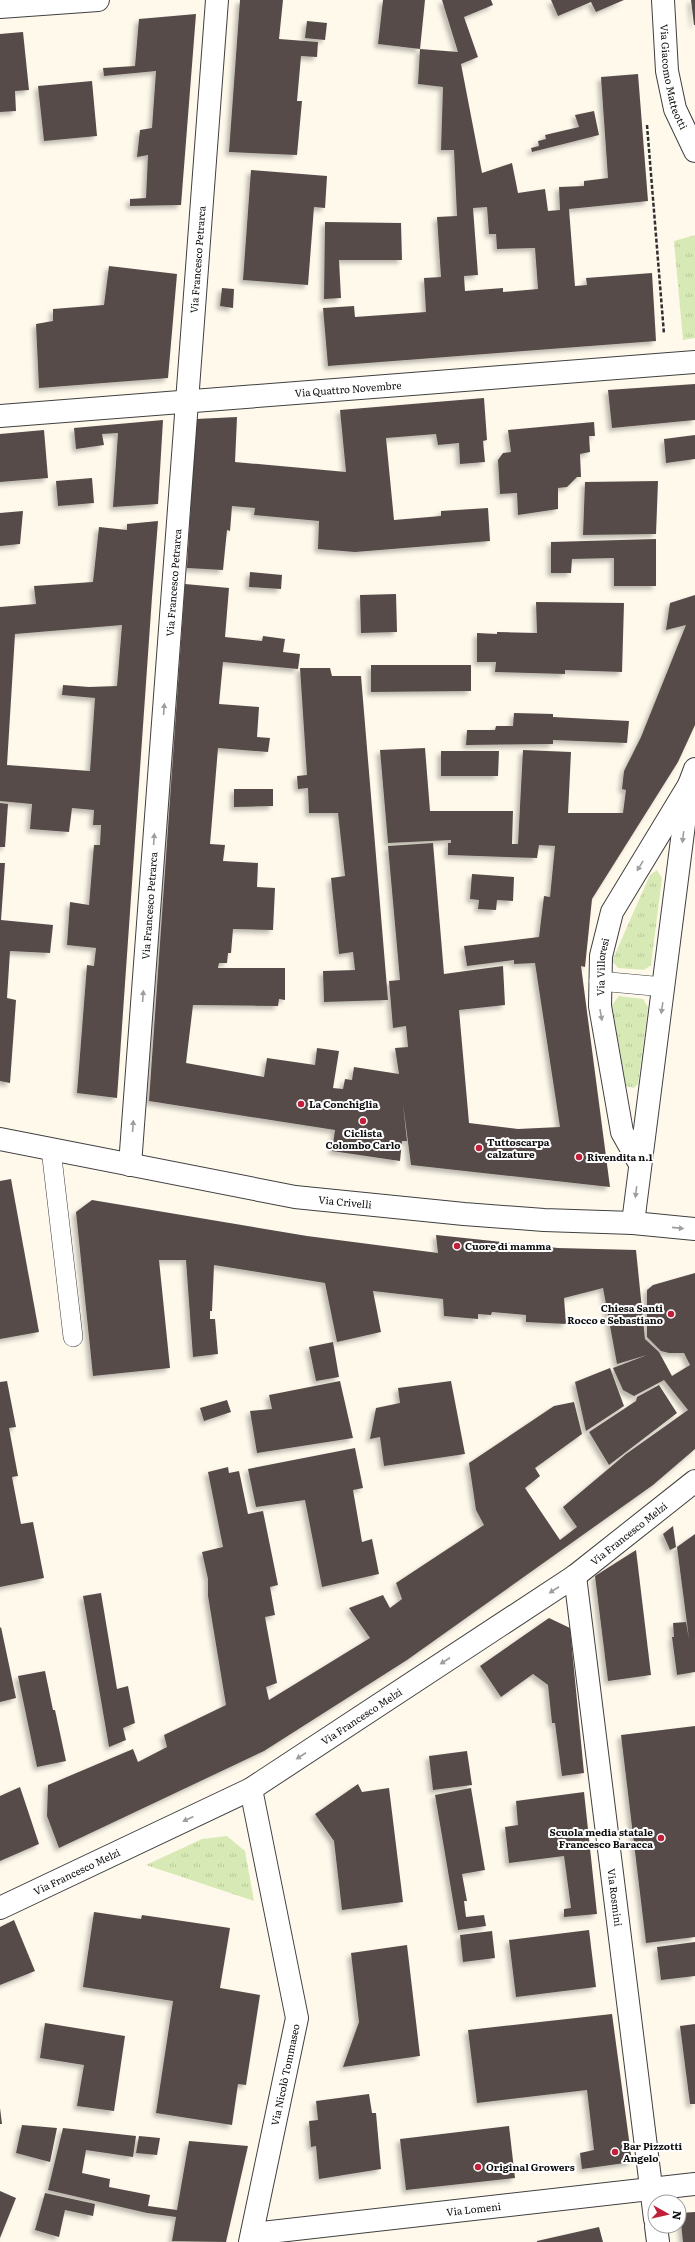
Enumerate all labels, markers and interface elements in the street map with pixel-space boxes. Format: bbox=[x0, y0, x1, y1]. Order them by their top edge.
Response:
street label: Via Giacomo Matteotti bbox=[657, 24, 692, 132]
street label: Via Francesco Petrarca bbox=[186, 205, 209, 314]
street label: Via Quattro Novembre bbox=[294, 377, 402, 400]
street label: Via Francesco Petrarca bbox=[161, 528, 185, 637]
one-way arrow bbox=[161, 703, 168, 715]
one-way arrow bbox=[680, 831, 686, 843]
one-way arrow bbox=[151, 833, 158, 845]
street label: Via Francesco Petrarca bbox=[137, 851, 160, 960]
one-way arrow bbox=[637, 860, 644, 872]
street label: Via Villoresi bbox=[592, 935, 612, 996]
one-way arrow bbox=[139, 990, 146, 1002]
one-way arrow bbox=[658, 1002, 665, 1014]
one-way arrow bbox=[599, 1009, 605, 1021]
place label: La Conchiglia bbox=[309, 1096, 379, 1111]
marker: La Conchiglia bbox=[296, 1099, 306, 1109]
marker: Ciclista Colombo Carlo bbox=[358, 1116, 368, 1126]
one-way arrow bbox=[130, 1120, 137, 1132]
place label: Ciclista Colombo Carlo bbox=[325, 1125, 401, 1152]
place label: Tuttoscarpa calzature bbox=[487, 1134, 550, 1161]
marker: Tuttoscarpa calzature bbox=[474, 1143, 484, 1153]
place label: Rivendita n.1 bbox=[587, 1149, 653, 1164]
marker: Rivendita n.1 bbox=[574, 1152, 584, 1162]
one-way arrow bbox=[633, 1186, 639, 1198]
street label: Via Crivelli bbox=[318, 1191, 373, 1212]
one-way arrow bbox=[672, 1224, 684, 1231]
place label: Cuore di mamma bbox=[465, 1238, 552, 1253]
marker: Cuore di mamma bbox=[452, 1241, 462, 1251]
place label: Chiesa Santi Rocco e Sebastiano bbox=[567, 1300, 663, 1327]
marker: Chiesa Santi Rocco e Sebastiano bbox=[666, 1309, 676, 1319]
street label: Via Francesco Melzi bbox=[587, 1498, 671, 1568]
one-way arrow bbox=[548, 1586, 559, 1594]
one-way arrow bbox=[439, 1658, 451, 1665]
street label: Via Francesco Melzi bbox=[318, 1683, 405, 1748]
one-way arrow bbox=[296, 1752, 306, 1760]
one-way arrow bbox=[182, 1816, 193, 1822]
place label: Scuola media statale Francesco Baracca bbox=[550, 1824, 653, 1851]
marker: Scuola media statale Francesco Baracca bbox=[656, 1833, 666, 1843]
street label: Via Francesco Melzi bbox=[31, 1844, 123, 1898]
street label: Via Rosmini bbox=[604, 1868, 627, 1928]
street label: Via Nicolò Tommaseo bbox=[267, 2022, 303, 2127]
place label: Bar Pizzotti Angelo bbox=[623, 2138, 683, 2165]
marker: Bar Pizzotti Angelo bbox=[610, 2147, 620, 2157]
place label: Original Growers bbox=[486, 2159, 575, 2174]
marker: Original Growers bbox=[473, 2162, 483, 2172]
north arrow bbox=[647, 2194, 687, 2234]
street label: Via Lomeni bbox=[445, 2198, 502, 2219]
text: N bbox=[669, 2210, 686, 2221]

